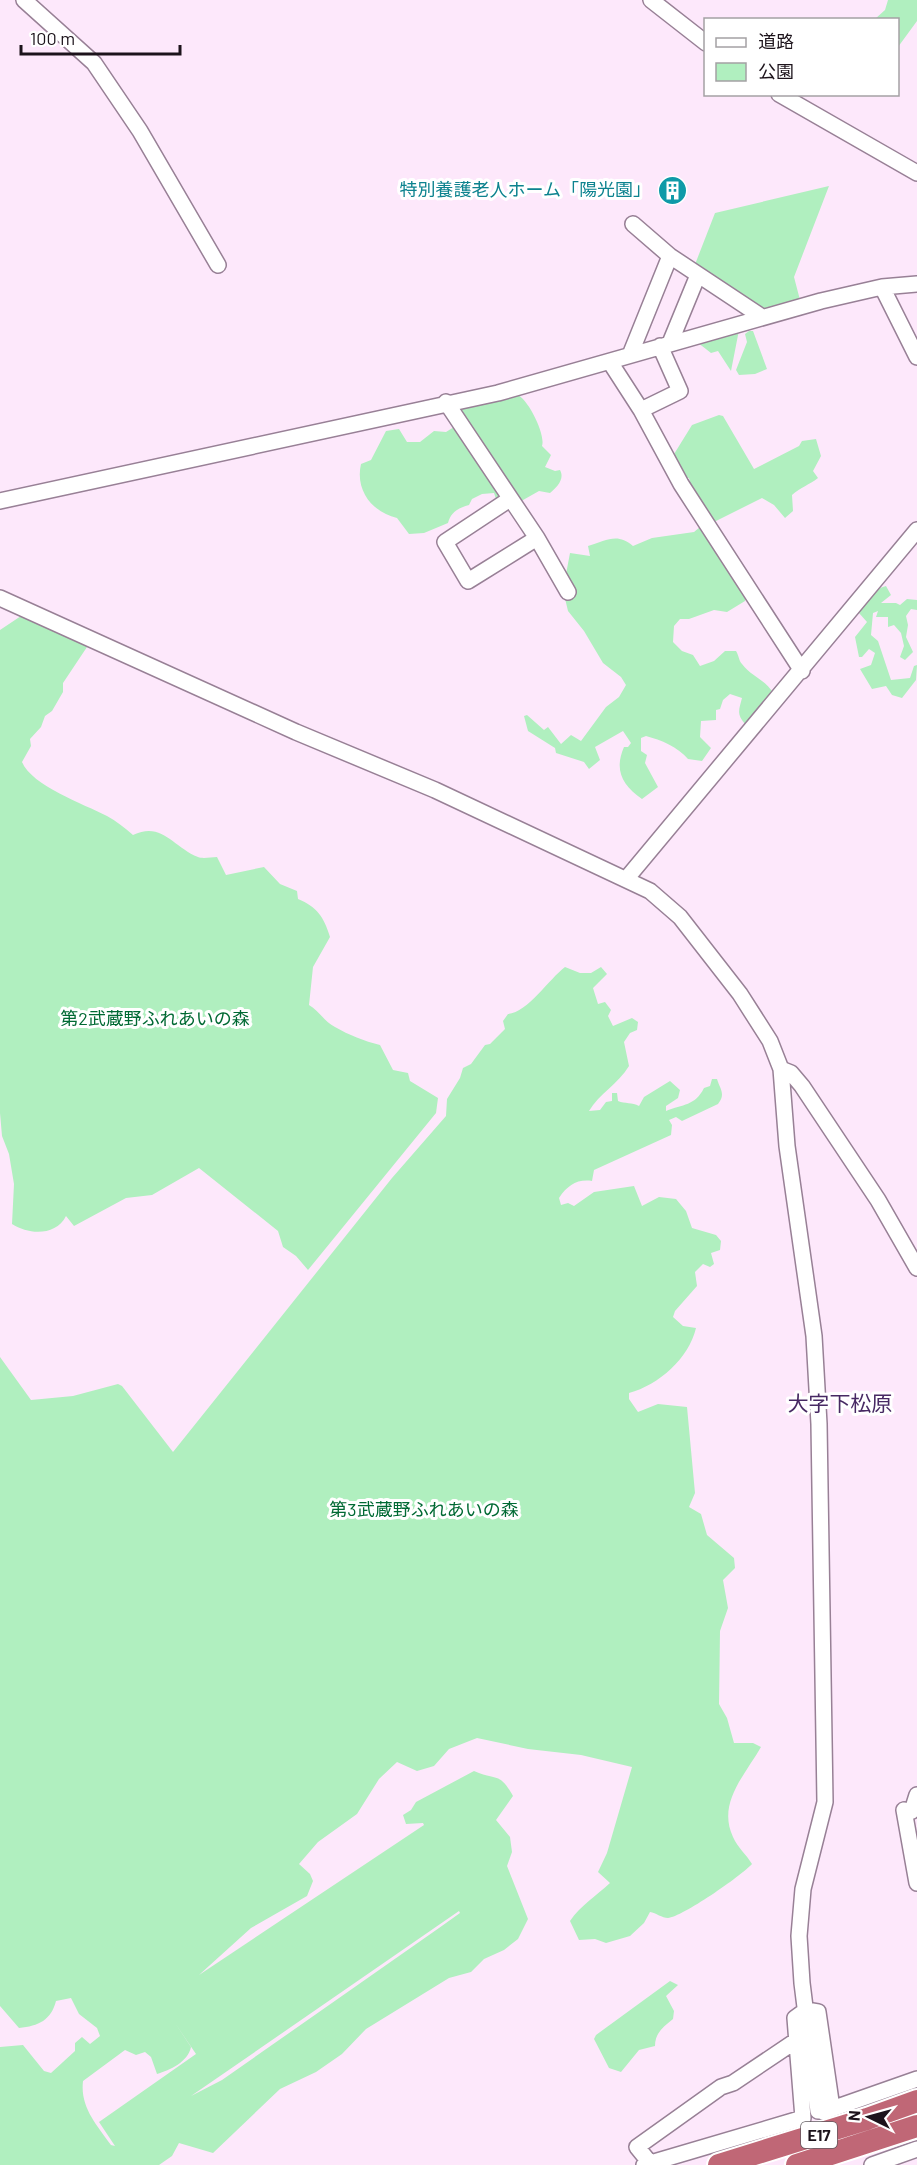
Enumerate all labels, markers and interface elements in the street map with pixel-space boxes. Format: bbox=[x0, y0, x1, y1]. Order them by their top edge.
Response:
scale bar bbox=[21, 18, 180, 56]
legend bbox=[704, 18, 899, 96]
text: 100 m bbox=[30, 27, 75, 49]
text: 道路 bbox=[758, 30, 794, 52]
text: 公園 bbox=[758, 60, 794, 82]
building icon: 特別養護老人ホーム「陽光園」 bbox=[656, 174, 688, 206]
place label: 特別養護老人ホーム「陽光園」 bbox=[400, 178, 651, 200]
park label: 第2武蔵野ふれあいの森 bbox=[60, 1007, 250, 1029]
district label: 大字下松原 bbox=[788, 1390, 893, 1415]
park label: 第3武蔵野ふれあいの森 bbox=[329, 1498, 519, 1520]
north arrow bbox=[839, 2087, 899, 2147]
text: N bbox=[844, 2110, 863, 2122]
road number: E17 bbox=[801, 2122, 837, 2148]

